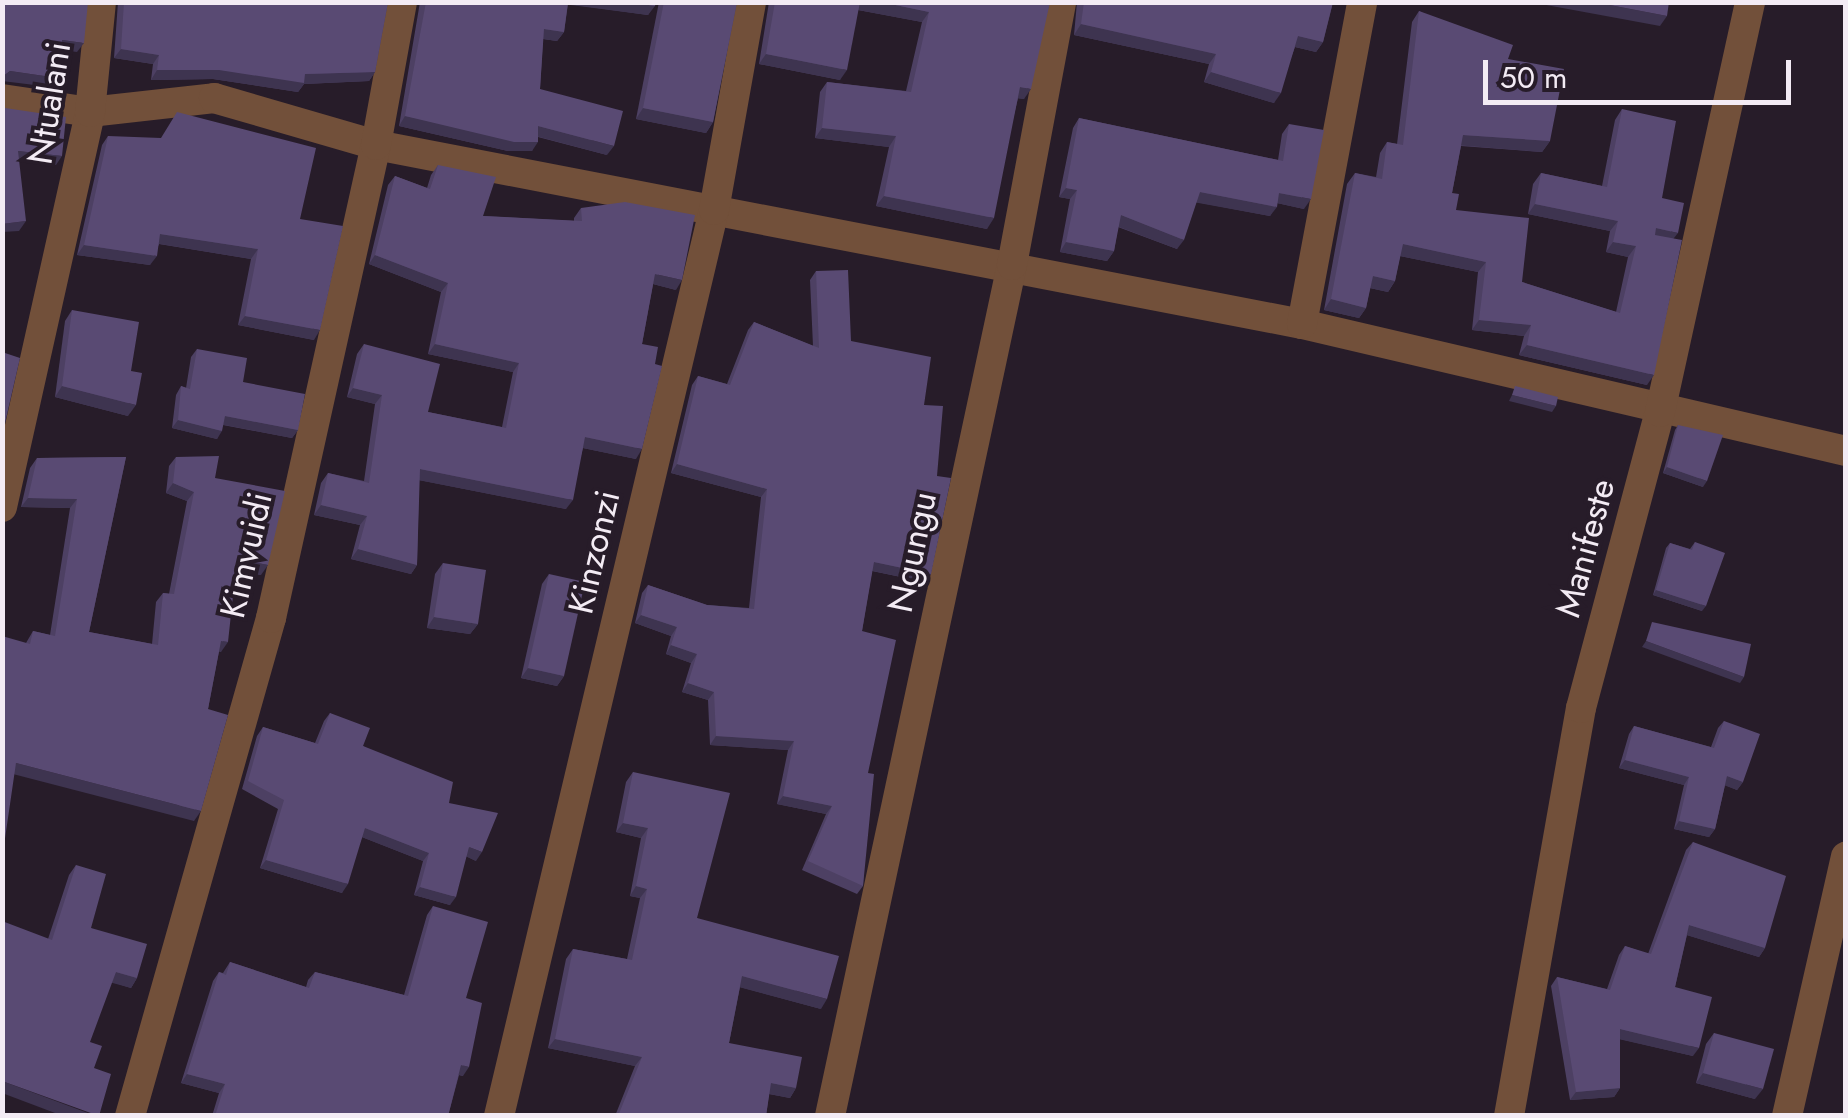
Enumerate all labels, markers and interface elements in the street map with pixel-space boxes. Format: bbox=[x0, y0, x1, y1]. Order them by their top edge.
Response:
street label: Ntualani bbox=[19, 39, 79, 167]
scale bar bbox=[1488, 40, 1796, 102]
text: 50 m bbox=[1500, 56, 1567, 99]
street label: Manifeste bbox=[1546, 474, 1624, 622]
street label: Kinzonzi bbox=[559, 486, 629, 618]
street label: Kimvuidi bbox=[211, 488, 281, 622]
street label: Ngungu bbox=[879, 488, 945, 616]

